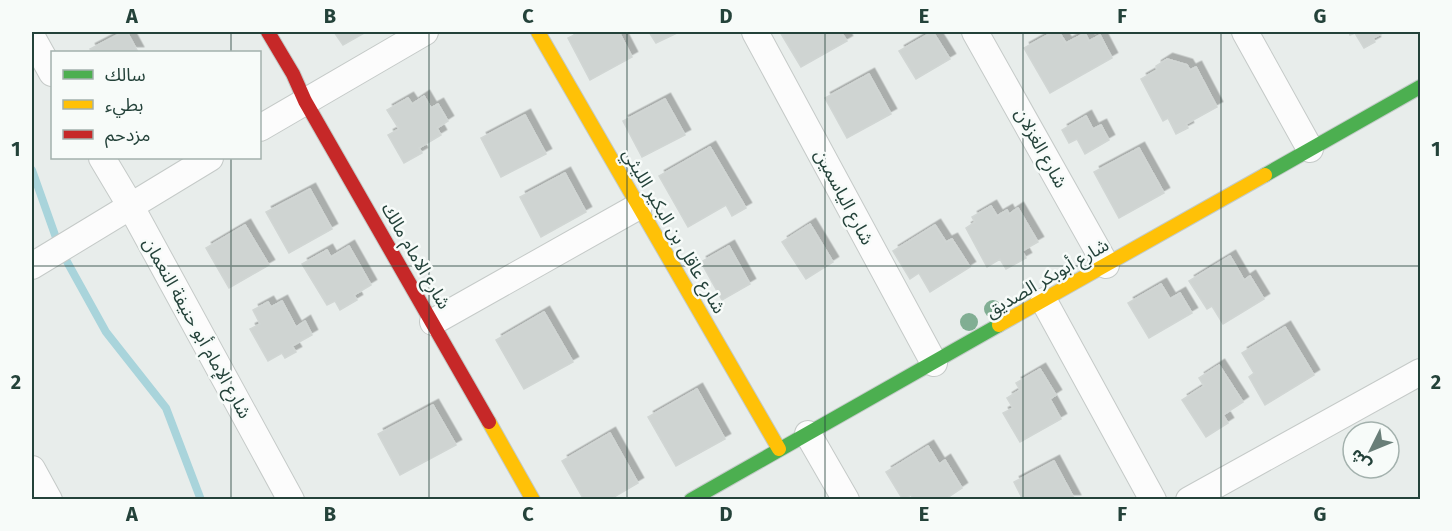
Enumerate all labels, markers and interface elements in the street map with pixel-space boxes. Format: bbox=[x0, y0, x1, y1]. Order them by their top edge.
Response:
text: A bbox=[125, 4, 139, 28]
text: B bbox=[324, 4, 336, 28]
text: C bbox=[522, 4, 534, 28]
text: D bbox=[719, 4, 733, 28]
text: E bbox=[919, 4, 929, 28]
text: F bbox=[1117, 4, 1127, 28]
text: G bbox=[1314, 4, 1326, 28]
legend bbox=[51, 51, 261, 159]
text: سالك bbox=[105, 64, 146, 86]
text: بطيء bbox=[105, 94, 143, 118]
street label: شارع الغزلان bbox=[1007, 104, 1072, 193]
text: مزدحم bbox=[105, 124, 150, 148]
text: 1 bbox=[11, 137, 21, 161]
text: 1 bbox=[1431, 137, 1441, 161]
street label: شارع عاقل بن البكير الليثي bbox=[615, 145, 730, 319]
street label: شارع الياسمين bbox=[807, 145, 878, 250]
street label: شارع الامام مالك bbox=[374, 199, 455, 314]
street label: شارع الإمام أبو حنيفة النعمان bbox=[135, 234, 256, 424]
street label: شارع أبوبكر الصديق bbox=[981, 234, 1114, 325]
text: 2 bbox=[11, 370, 21, 394]
text: 2 bbox=[1431, 370, 1441, 394]
north arrow bbox=[1341, 420, 1401, 480]
text: ش bbox=[1346, 445, 1375, 474]
text: A bbox=[125, 502, 139, 526]
text: B bbox=[324, 502, 336, 526]
text: C bbox=[522, 502, 534, 526]
text: D bbox=[719, 502, 733, 526]
text: E bbox=[919, 502, 929, 526]
text: F bbox=[1117, 502, 1127, 526]
text: G bbox=[1314, 502, 1326, 526]

